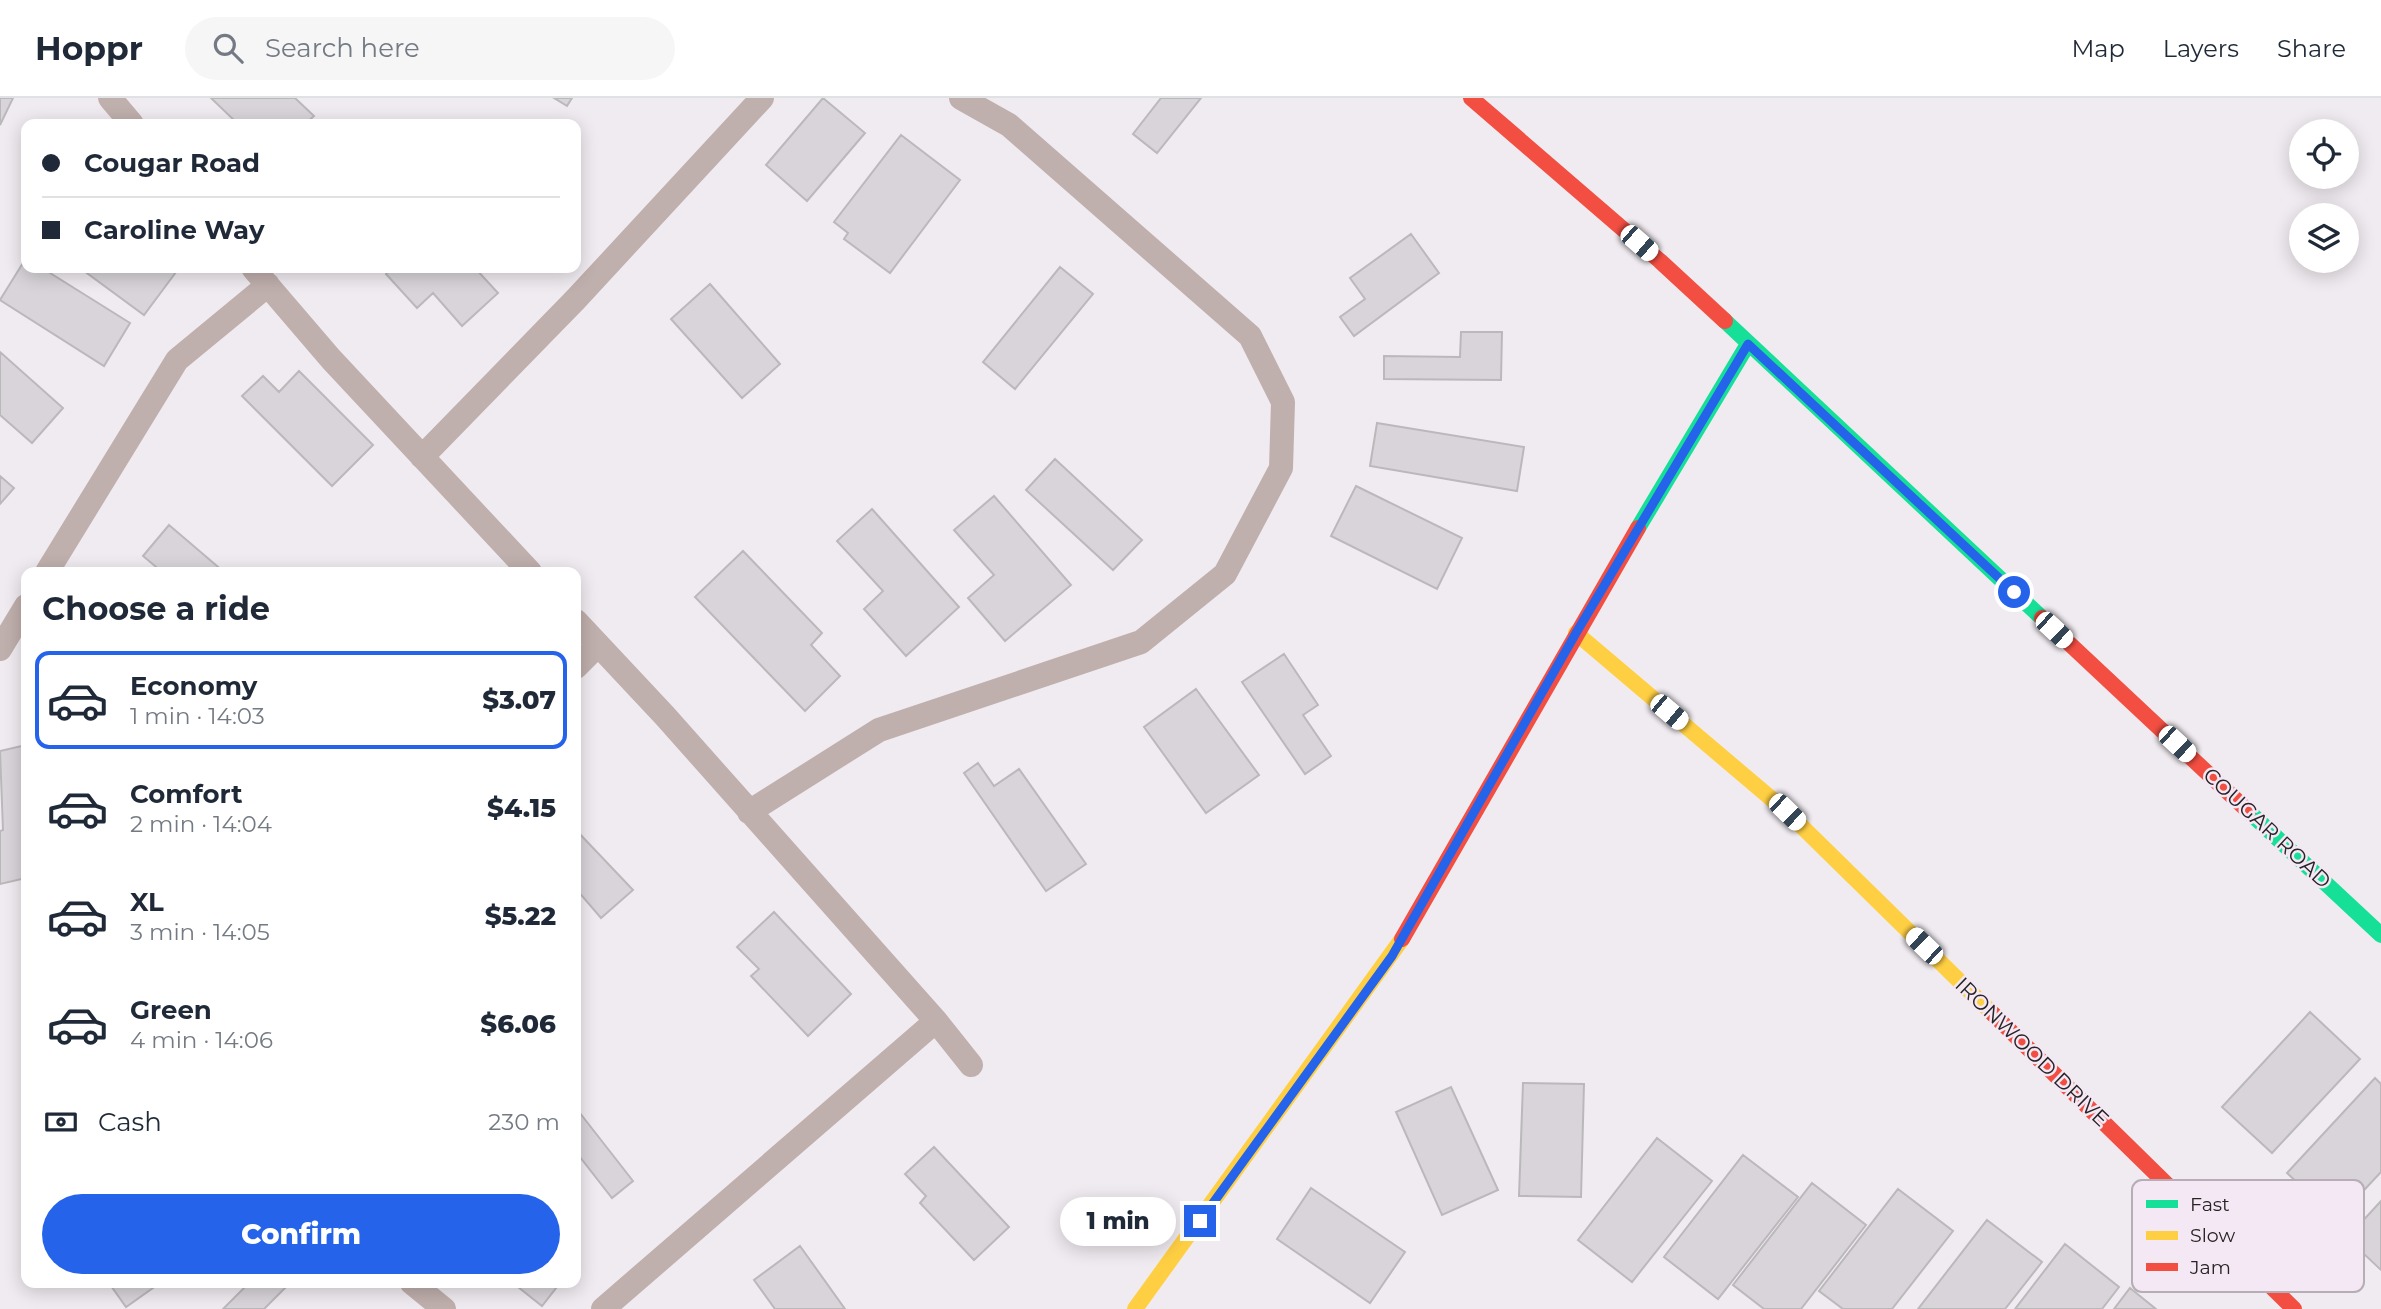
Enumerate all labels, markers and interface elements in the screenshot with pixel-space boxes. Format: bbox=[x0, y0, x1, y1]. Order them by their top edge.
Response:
search box bbox=[185, 17, 675, 80]
text: Hoppr bbox=[35, 28, 143, 68]
icon: search bbox=[209, 29, 247, 67]
text: Search here bbox=[265, 32, 420, 64]
text: Map bbox=[2071, 34, 2125, 63]
text: Layers bbox=[2163, 34, 2239, 63]
text: Share bbox=[2277, 34, 2346, 63]
map controls bbox=[2289, 119, 2359, 273]
button: locate bbox=[2289, 119, 2359, 189]
text: Cougar Road bbox=[84, 147, 260, 179]
button: layers bbox=[2289, 203, 2359, 273]
text: Caroline Way bbox=[84, 214, 264, 246]
car bbox=[1617, 221, 1662, 265]
route start bbox=[1998, 576, 2030, 608]
text: Choose a ride bbox=[42, 589, 270, 628]
car bbox=[2032, 608, 2077, 652]
icon: car bbox=[46, 669, 109, 732]
text: Economy bbox=[130, 670, 257, 702]
text: $3.07 bbox=[482, 684, 556, 716]
car bbox=[1647, 690, 1692, 734]
text: 1 min · 14:03 bbox=[130, 702, 265, 730]
car bbox=[2155, 722, 2200, 766]
street label: COUGAR ROAD bbox=[2198, 762, 2336, 893]
icon: car bbox=[46, 777, 109, 840]
text: Comfort bbox=[130, 778, 242, 810]
car bbox=[1765, 790, 1810, 834]
text: $4.15 bbox=[487, 792, 556, 824]
text: 2 min · 14:04 bbox=[130, 810, 272, 838]
icon: car bbox=[46, 885, 109, 948]
text: XL bbox=[130, 886, 164, 918]
text: $5.22 bbox=[485, 900, 556, 932]
text: 3 min · 14:05 bbox=[130, 918, 270, 946]
car bbox=[1902, 924, 1947, 968]
street label: IRONWOOD DRIVE bbox=[1950, 972, 2114, 1131]
icon: car bbox=[46, 993, 109, 1056]
text: Green bbox=[130, 994, 212, 1026]
text: $6.06 bbox=[480, 1008, 556, 1040]
text: 4 min · 14:06 bbox=[130, 1026, 273, 1054]
icon: cash bbox=[42, 1103, 80, 1141]
text: Cash bbox=[98, 1106, 162, 1138]
text: 230 m bbox=[488, 1108, 560, 1136]
legend bbox=[2132, 1180, 2364, 1292]
text: Fast bbox=[2190, 1193, 2230, 1216]
button: Confirm bbox=[42, 1194, 560, 1274]
callout: 1 min bbox=[1060, 1196, 1176, 1246]
route end bbox=[1184, 1205, 1216, 1237]
text: 1 min bbox=[1086, 1207, 1150, 1235]
text: Slow bbox=[2190, 1224, 2235, 1247]
text: Jam bbox=[2189, 1256, 2231, 1279]

